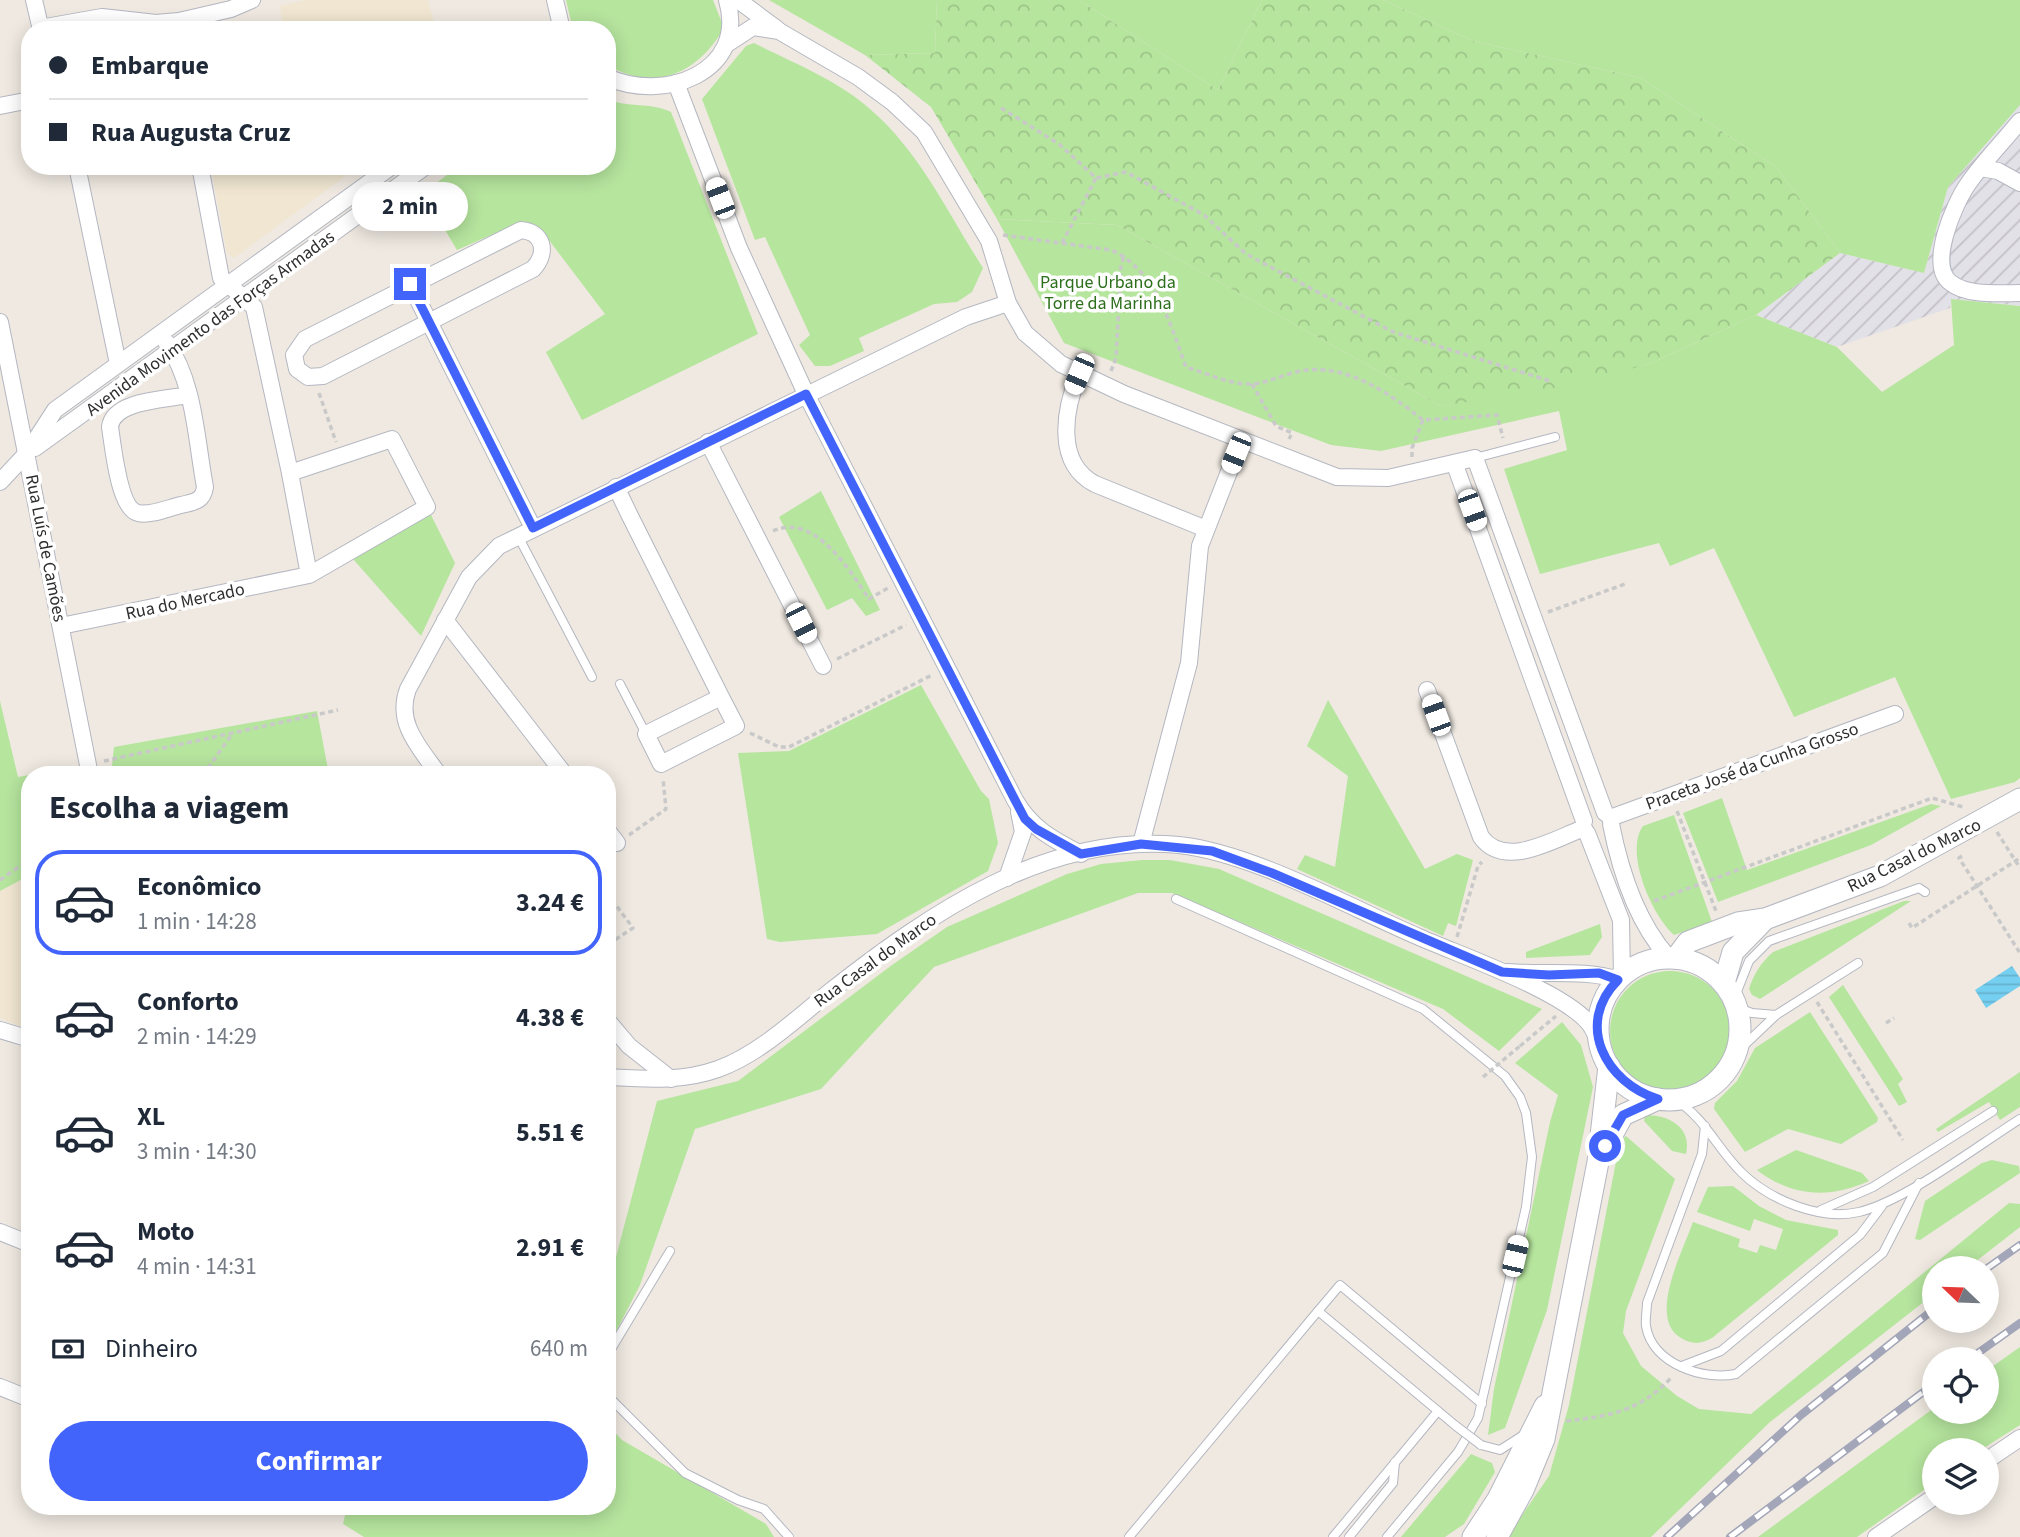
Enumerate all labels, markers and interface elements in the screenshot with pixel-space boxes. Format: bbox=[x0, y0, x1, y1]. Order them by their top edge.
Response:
text: Embarque bbox=[91, 47, 209, 84]
text: Rua Augusta Cruz bbox=[91, 114, 290, 151]
car bbox=[703, 175, 738, 221]
callout: 2 min bbox=[352, 182, 468, 232]
text: 2 min bbox=[382, 190, 438, 223]
street label: Avenida Movimento das Forças Armadas bbox=[81, 225, 340, 422]
route end bbox=[394, 268, 426, 300]
park label: Parque Urbano da Torre da Marinha bbox=[1040, 270, 1176, 316]
car bbox=[1062, 351, 1097, 397]
car bbox=[1219, 430, 1254, 476]
street label: Rua Luís de Camões bbox=[19, 472, 72, 624]
car bbox=[1455, 487, 1490, 533]
street label: Rua do Mercado bbox=[123, 577, 247, 626]
car bbox=[783, 600, 820, 646]
car bbox=[1419, 692, 1454, 738]
street label: Praceta José da Cunha Grosso bbox=[1642, 716, 1862, 817]
text: Escolha a viagem bbox=[49, 785, 289, 831]
street label: Rua Casal do Marco bbox=[1843, 812, 1985, 899]
text: Econômico bbox=[137, 868, 262, 905]
icon: car bbox=[53, 871, 116, 934]
text: 3.24 € bbox=[516, 884, 584, 921]
text: 1 min · 14:28 bbox=[137, 905, 257, 938]
street label: Rua Casal do Marco bbox=[809, 907, 942, 1013]
text: Conforto bbox=[137, 983, 239, 1020]
icon: car bbox=[53, 986, 116, 1049]
text: 4.38 € bbox=[516, 999, 584, 1036]
text: 2 min · 14:29 bbox=[137, 1020, 257, 1053]
text: XL bbox=[137, 1098, 165, 1135]
icon: car bbox=[53, 1101, 116, 1164]
text: 5.51 € bbox=[516, 1114, 584, 1151]
route start bbox=[1589, 1130, 1621, 1162]
text: 3 min · 14:30 bbox=[137, 1135, 257, 1168]
text: Moto bbox=[137, 1213, 194, 1250]
icon: car bbox=[53, 1216, 116, 1279]
text: 2.91 € bbox=[516, 1229, 584, 1266]
car bbox=[1501, 1233, 1530, 1279]
text: 4 min · 14:31 bbox=[137, 1250, 257, 1283]
north arrow bbox=[1922, 1256, 1998, 1334]
map controls bbox=[1922, 1256, 1999, 1515]
icon: cash bbox=[49, 1330, 87, 1368]
text: Dinheiro bbox=[105, 1330, 198, 1367]
text: 640 m bbox=[530, 1332, 588, 1365]
button: locate bbox=[1922, 1347, 1999, 1424]
button: Confirmar bbox=[49, 1421, 588, 1501]
button: layers bbox=[1922, 1438, 1999, 1515]

